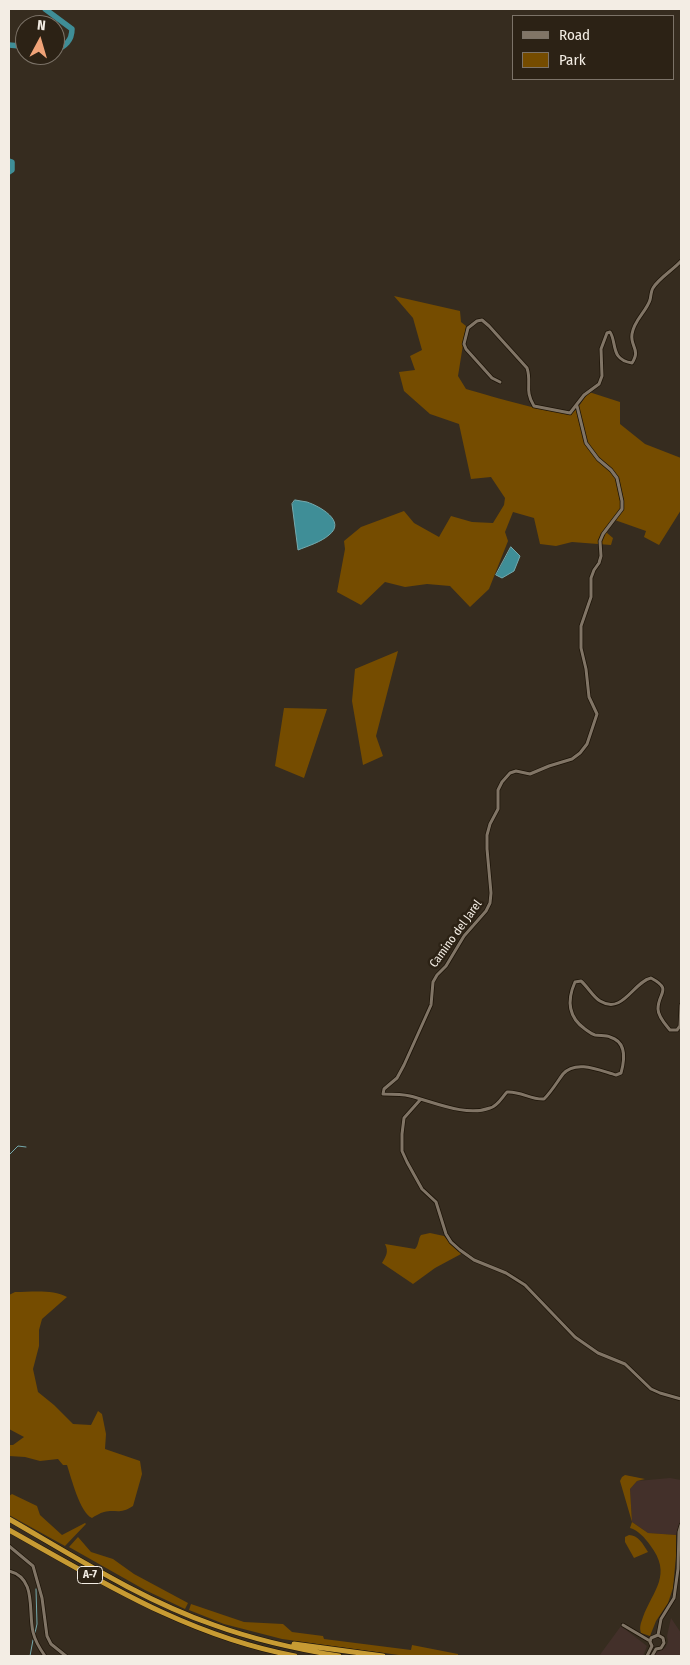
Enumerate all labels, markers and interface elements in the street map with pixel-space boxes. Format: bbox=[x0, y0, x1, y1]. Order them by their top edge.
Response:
north arrow bbox=[15, 15, 65, 65]
legend bbox=[512, 15, 675, 80]
text: N bbox=[36, 17, 47, 34]
text: Road bbox=[559, 26, 590, 44]
text: Park bbox=[559, 51, 586, 69]
street label: Camino del Jarel bbox=[427, 897, 485, 971]
road number: A-7 bbox=[78, 1566, 102, 1584]

